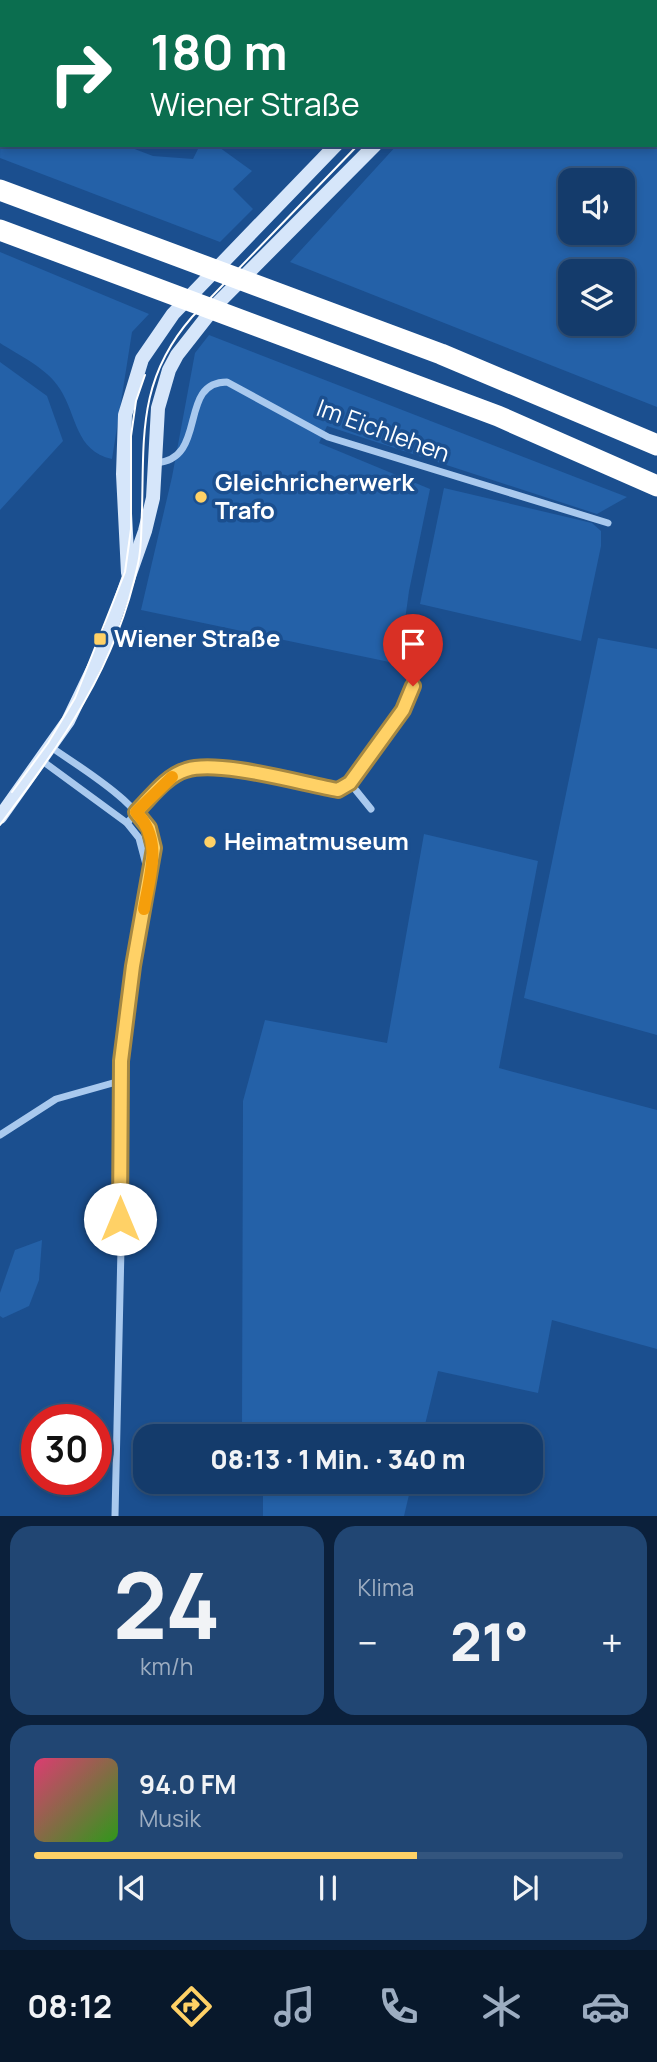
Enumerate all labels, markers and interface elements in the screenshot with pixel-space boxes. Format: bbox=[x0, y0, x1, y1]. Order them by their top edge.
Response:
text: 180 m bbox=[150, 18, 288, 85]
icon: right bbox=[35, 28, 126, 119]
text: Wiener Straße bbox=[150, 82, 360, 126]
map controls bbox=[558, 168, 635, 336]
button: sound bbox=[558, 168, 635, 245]
button: layers bbox=[558, 259, 635, 336]
street label: Im Eichlehen bbox=[312, 390, 455, 469]
place label: Gleichricherwerk Trafo bbox=[215, 465, 415, 526]
marker: Gleichricherwerk Trafo bbox=[193, 489, 209, 505]
pin bbox=[383, 614, 443, 686]
place label: Wiener Straße bbox=[114, 621, 280, 654]
icon: arrive bbox=[394, 625, 432, 663]
marker: Wiener Straße bbox=[92, 631, 108, 647]
place label: Heimatmuseum bbox=[224, 824, 409, 857]
marker: Heimatmuseum bbox=[202, 834, 218, 850]
position arrow bbox=[83, 1182, 157, 1256]
speed limit sign: 30 bbox=[21, 1404, 112, 1495]
text: 08:13 · 1 Min. · 340 m bbox=[210, 1441, 466, 1477]
text: 24 bbox=[113, 1542, 221, 1666]
text: Klima bbox=[358, 1571, 414, 1603]
text: 21° bbox=[450, 1606, 529, 1677]
text: − bbox=[358, 1616, 378, 1668]
text: + bbox=[601, 1616, 623, 1668]
text: km/h bbox=[140, 1650, 194, 1682]
text: 94.0 FM bbox=[139, 1766, 237, 1802]
text: Musik bbox=[139, 1802, 201, 1834]
icon: previous bbox=[113, 1869, 151, 1907]
icon: pause bbox=[309, 1869, 347, 1907]
icon: next bbox=[506, 1869, 544, 1907]
icon: directions bbox=[167, 1982, 216, 2031]
icon: music bbox=[270, 1982, 319, 2031]
icon: phone bbox=[374, 1982, 423, 2031]
icon: climate bbox=[477, 1982, 526, 2031]
icon: car bbox=[581, 1982, 630, 2031]
text: 08:12 bbox=[27, 1984, 112, 2028]

